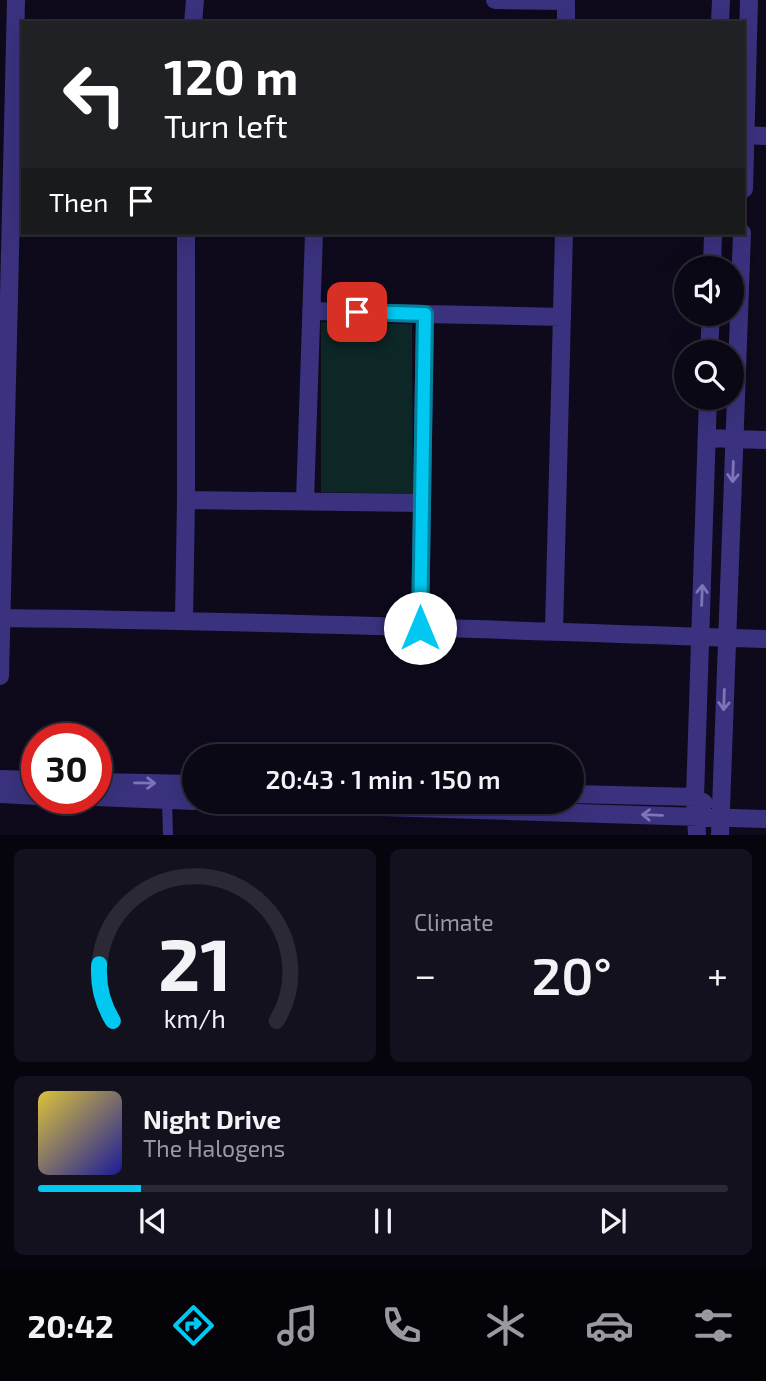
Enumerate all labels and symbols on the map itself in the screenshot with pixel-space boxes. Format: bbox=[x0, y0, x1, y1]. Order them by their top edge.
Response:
pin bbox=[327, 282, 387, 342]
one-way arrow bbox=[726, 461, 740, 484]
one-way arrow bbox=[695, 584, 708, 607]
position arrow bbox=[383, 591, 457, 665]
one-way arrow bbox=[718, 688, 731, 711]
speed limit sign: 30 bbox=[21, 723, 112, 814]
one-way arrow bbox=[133, 776, 156, 789]
one-way arrow bbox=[640, 808, 663, 821]

